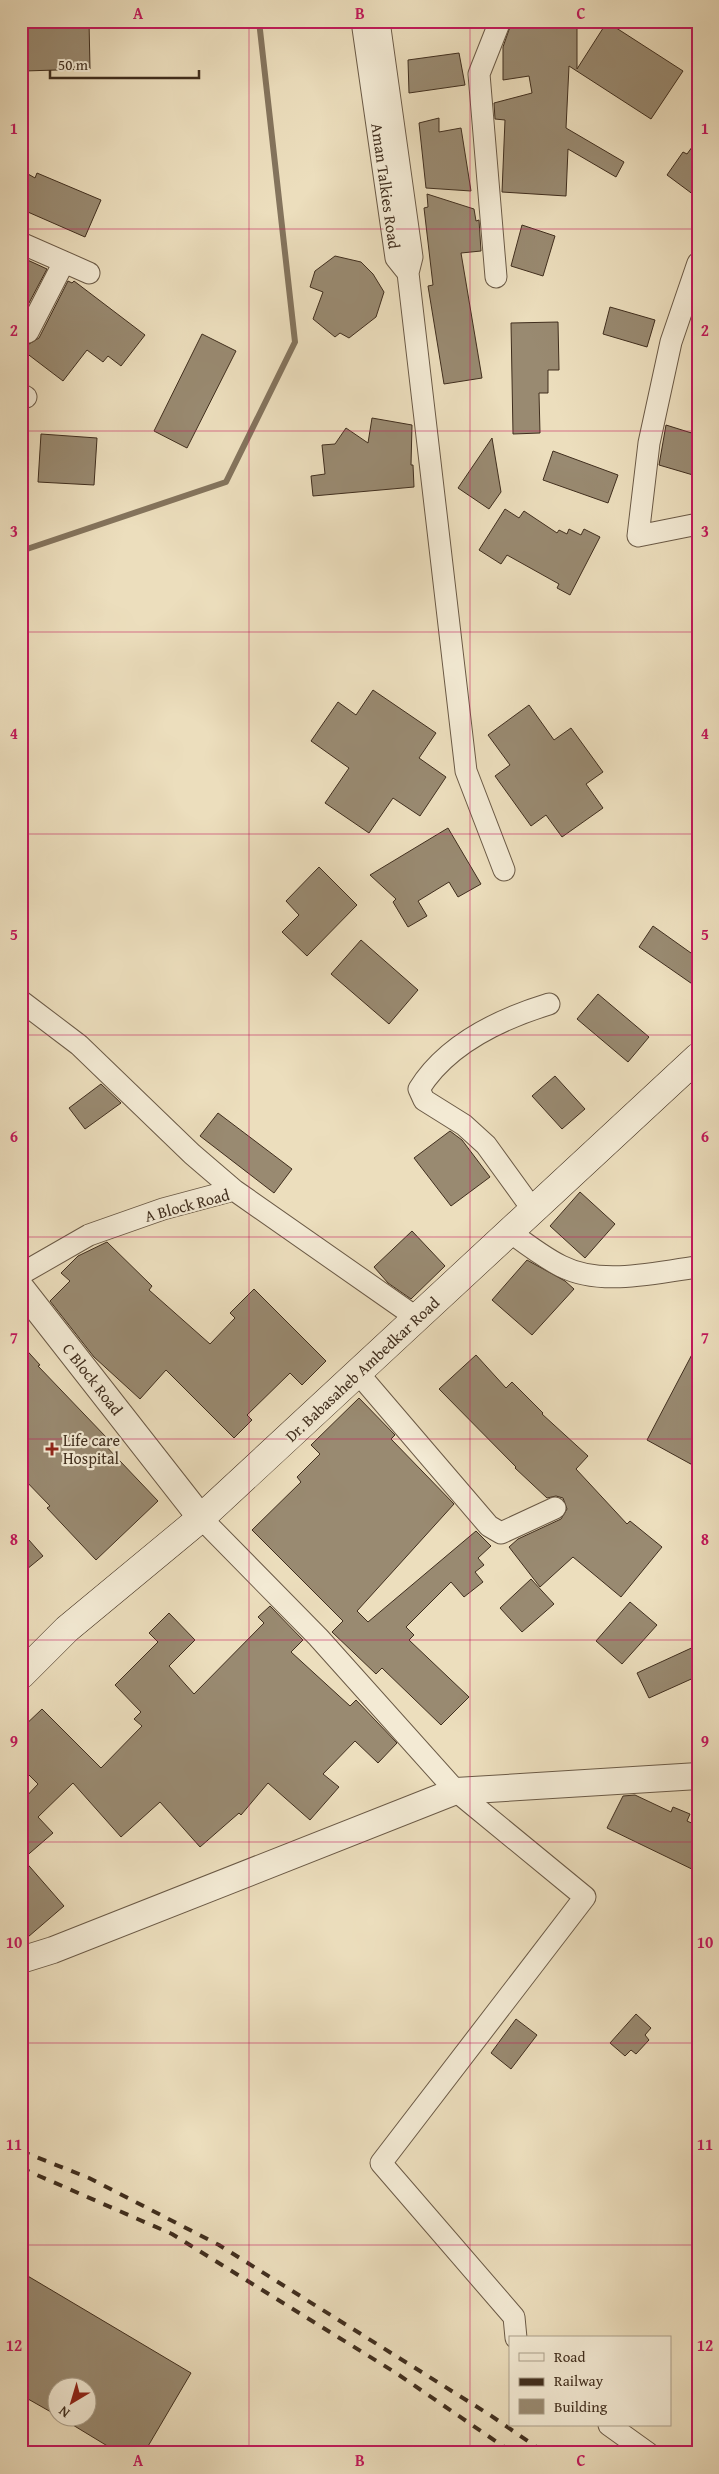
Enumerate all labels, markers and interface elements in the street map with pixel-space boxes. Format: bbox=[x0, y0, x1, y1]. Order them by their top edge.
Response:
text: A bbox=[133, 1, 144, 25]
text: B bbox=[355, 1, 365, 25]
text: C bbox=[576, 1, 586, 25]
scale bar bbox=[50, 48, 199, 80]
text: 50 m bbox=[58, 54, 89, 75]
text: 1 bbox=[10, 116, 18, 140]
text: 1 bbox=[701, 116, 709, 140]
street label: Aman Talkies Road bbox=[365, 122, 407, 251]
text: 2 bbox=[10, 318, 18, 342]
text: 2 bbox=[701, 318, 709, 342]
text: 3 bbox=[10, 519, 18, 543]
text: 3 bbox=[701, 519, 709, 543]
text: 4 bbox=[10, 721, 18, 745]
text: 4 bbox=[701, 721, 709, 745]
text: 5 bbox=[10, 922, 18, 946]
text: 5 bbox=[701, 922, 709, 946]
text: 6 bbox=[10, 1124, 18, 1148]
text: 6 bbox=[701, 1124, 709, 1148]
street label: A Block Road bbox=[142, 1182, 233, 1228]
street label: Dr. Babasaheb Ambedkar Road bbox=[279, 1290, 445, 1447]
text: 7 bbox=[10, 1325, 18, 1349]
text: 7 bbox=[701, 1325, 709, 1349]
street label: C Block Road bbox=[57, 1338, 129, 1421]
place label: Life care Hospital bbox=[63, 1428, 120, 1470]
marker: Life care Hospital bbox=[45, 1442, 59, 1456]
text: 8 bbox=[10, 1527, 18, 1551]
text: 8 bbox=[701, 1527, 709, 1551]
text: 9 bbox=[10, 1729, 18, 1753]
text: 9 bbox=[701, 1729, 709, 1753]
text: 10 bbox=[6, 1930, 22, 1954]
text: 10 bbox=[697, 1930, 713, 1954]
text: 11 bbox=[6, 2132, 22, 2156]
text: 11 bbox=[697, 2132, 713, 2156]
text: 12 bbox=[6, 2333, 22, 2357]
text: 12 bbox=[697, 2333, 713, 2357]
legend bbox=[509, 2336, 672, 2426]
text: Road bbox=[554, 2346, 585, 2367]
text: Railway bbox=[554, 2370, 604, 2391]
north arrow bbox=[48, 2376, 98, 2426]
text: Building bbox=[554, 2396, 608, 2417]
text: N bbox=[54, 2401, 74, 2423]
text: A bbox=[133, 2448, 144, 2472]
text: B bbox=[355, 2448, 365, 2472]
text: C bbox=[576, 2448, 586, 2472]

